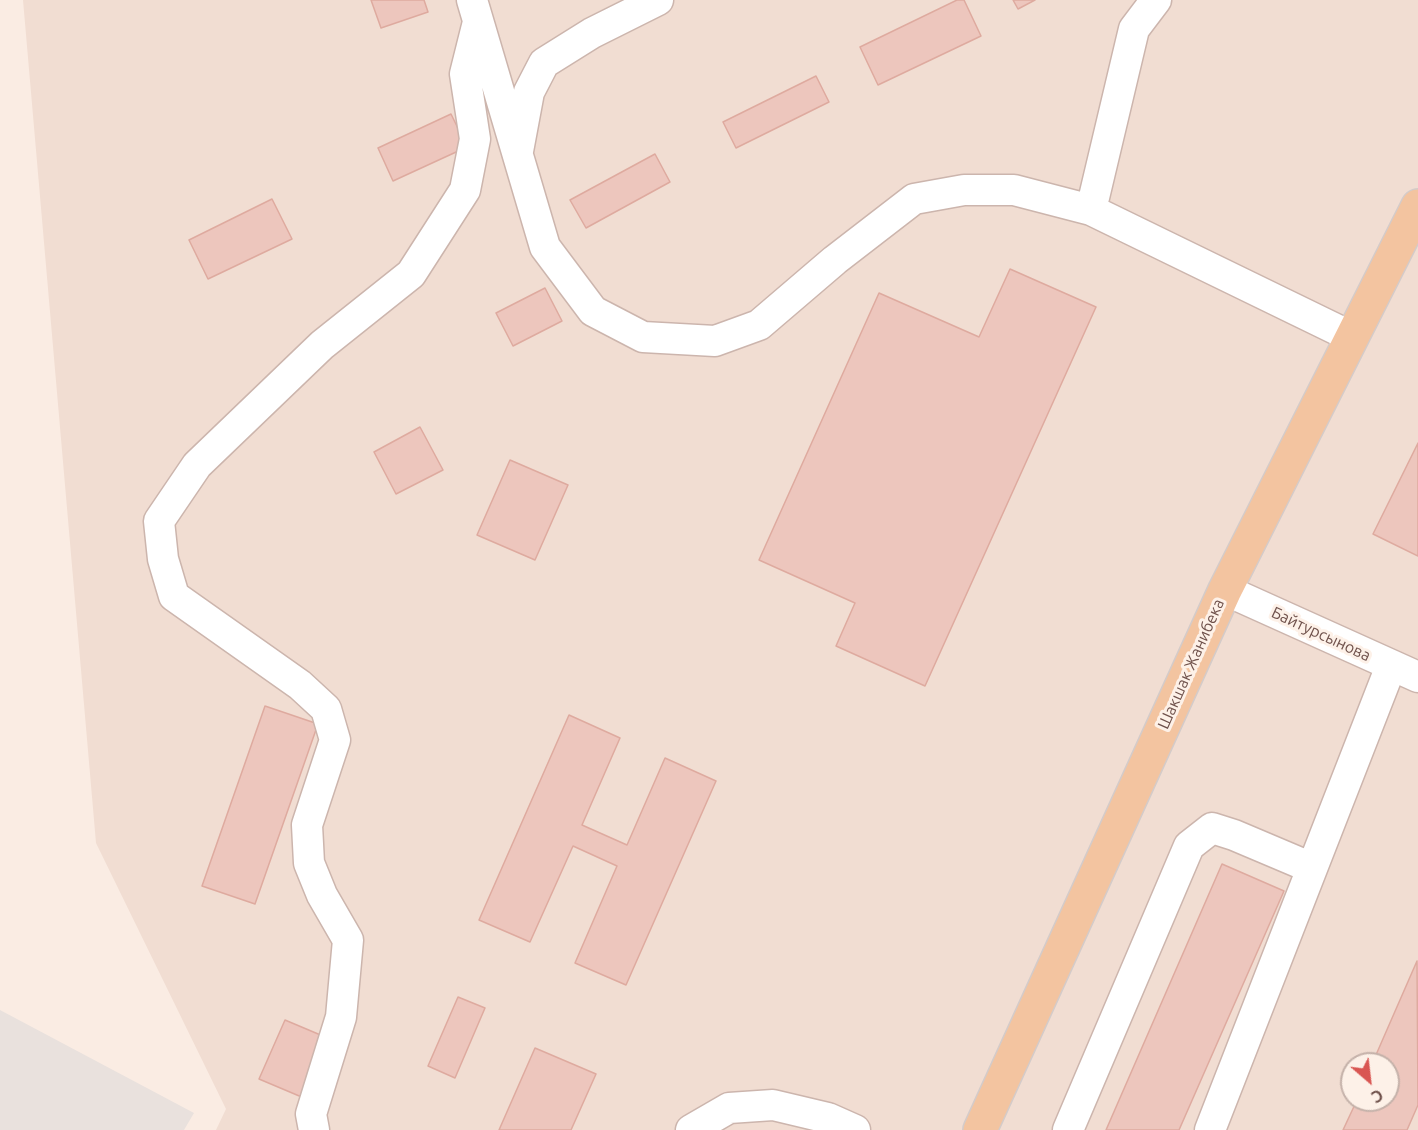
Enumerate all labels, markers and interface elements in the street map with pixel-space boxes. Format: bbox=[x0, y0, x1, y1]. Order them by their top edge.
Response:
street label: Шакшак Жанибека bbox=[1154, 596, 1228, 732]
street label: Байтурсынова bbox=[1268, 603, 1374, 665]
north arrow bbox=[1340, 1052, 1400, 1112]
text: С bbox=[1369, 1086, 1386, 1106]

